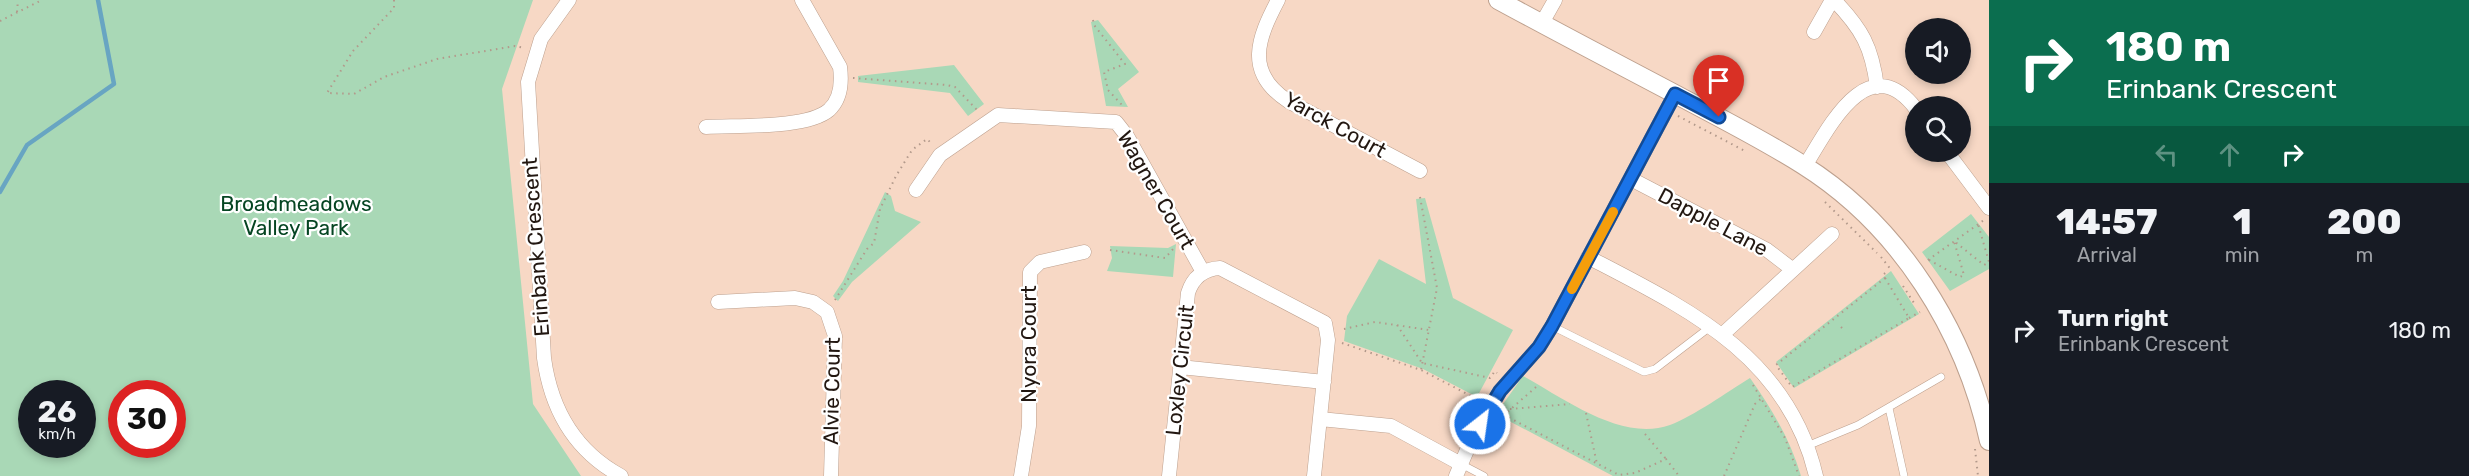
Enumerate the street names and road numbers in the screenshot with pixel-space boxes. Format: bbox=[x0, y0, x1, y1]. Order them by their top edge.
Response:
street label: Yarck Court bbox=[1280, 86, 1391, 163]
street label: Wagner Court bbox=[1112, 126, 1200, 253]
street label: Erinbank Crescent bbox=[517, 157, 554, 337]
street label: Dapple Lane bbox=[1654, 182, 1773, 261]
street label: Nyora Court bbox=[1016, 285, 1041, 403]
street label: Loxley Circuit bbox=[1160, 303, 1199, 437]
street label: Alvie Court bbox=[818, 337, 845, 445]

